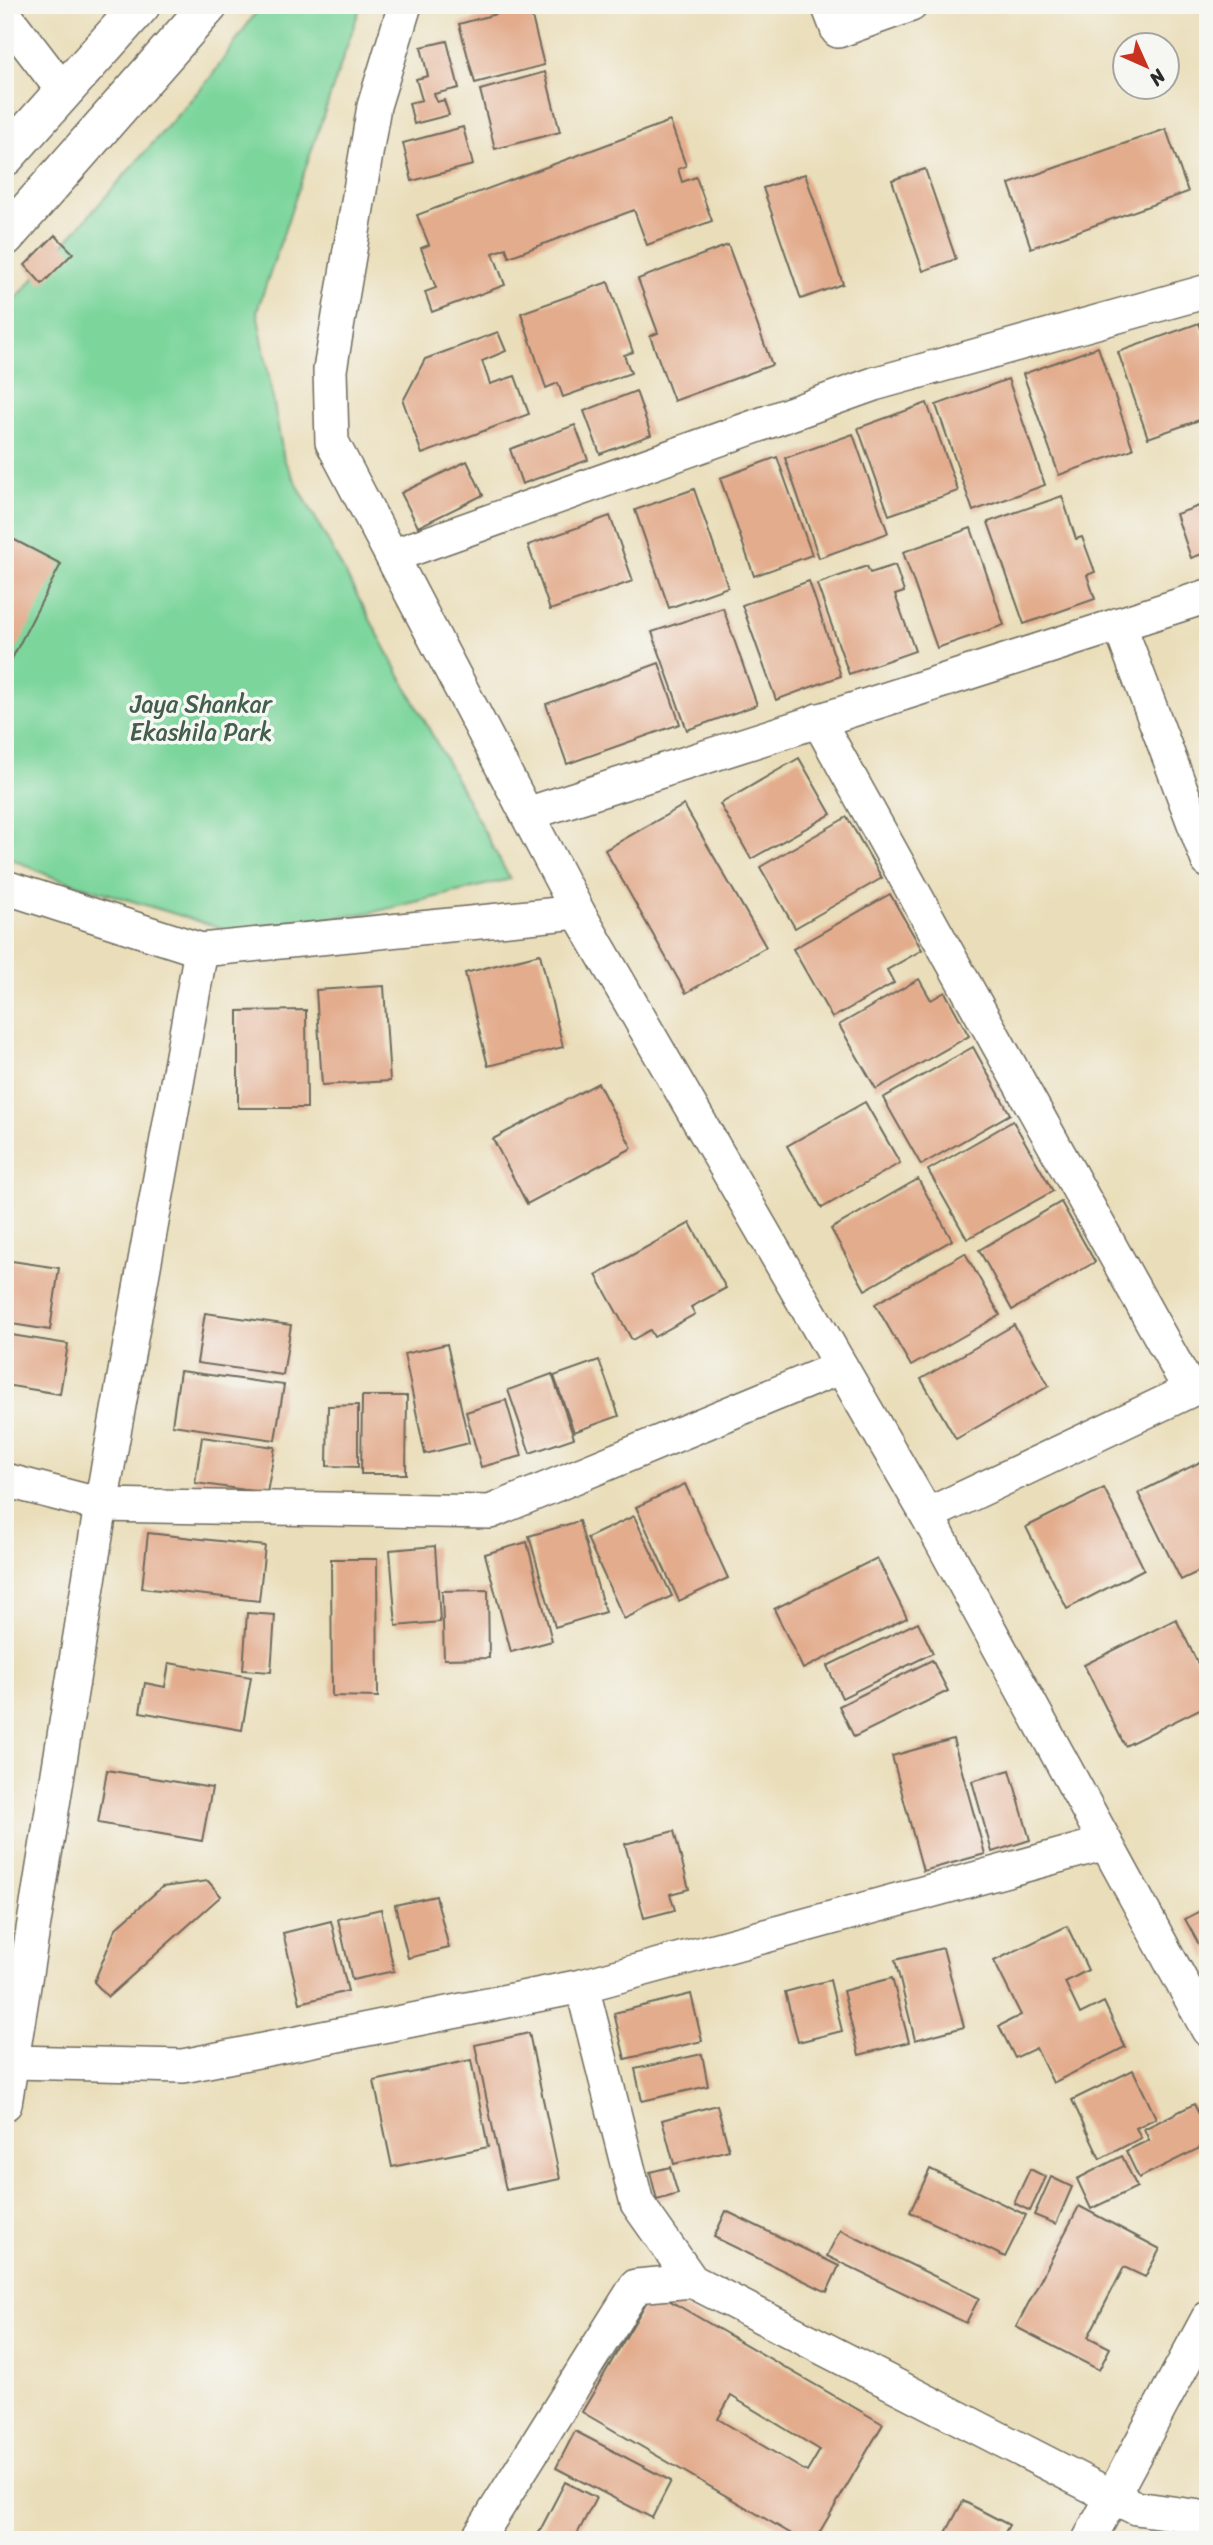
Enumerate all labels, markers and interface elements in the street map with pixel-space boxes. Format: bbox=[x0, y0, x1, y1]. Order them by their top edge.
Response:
north arrow bbox=[1112, 32, 1182, 102]
text: N bbox=[1141, 61, 1175, 95]
park label: Jaya Shankar Ekashila Park bbox=[129, 683, 274, 753]

